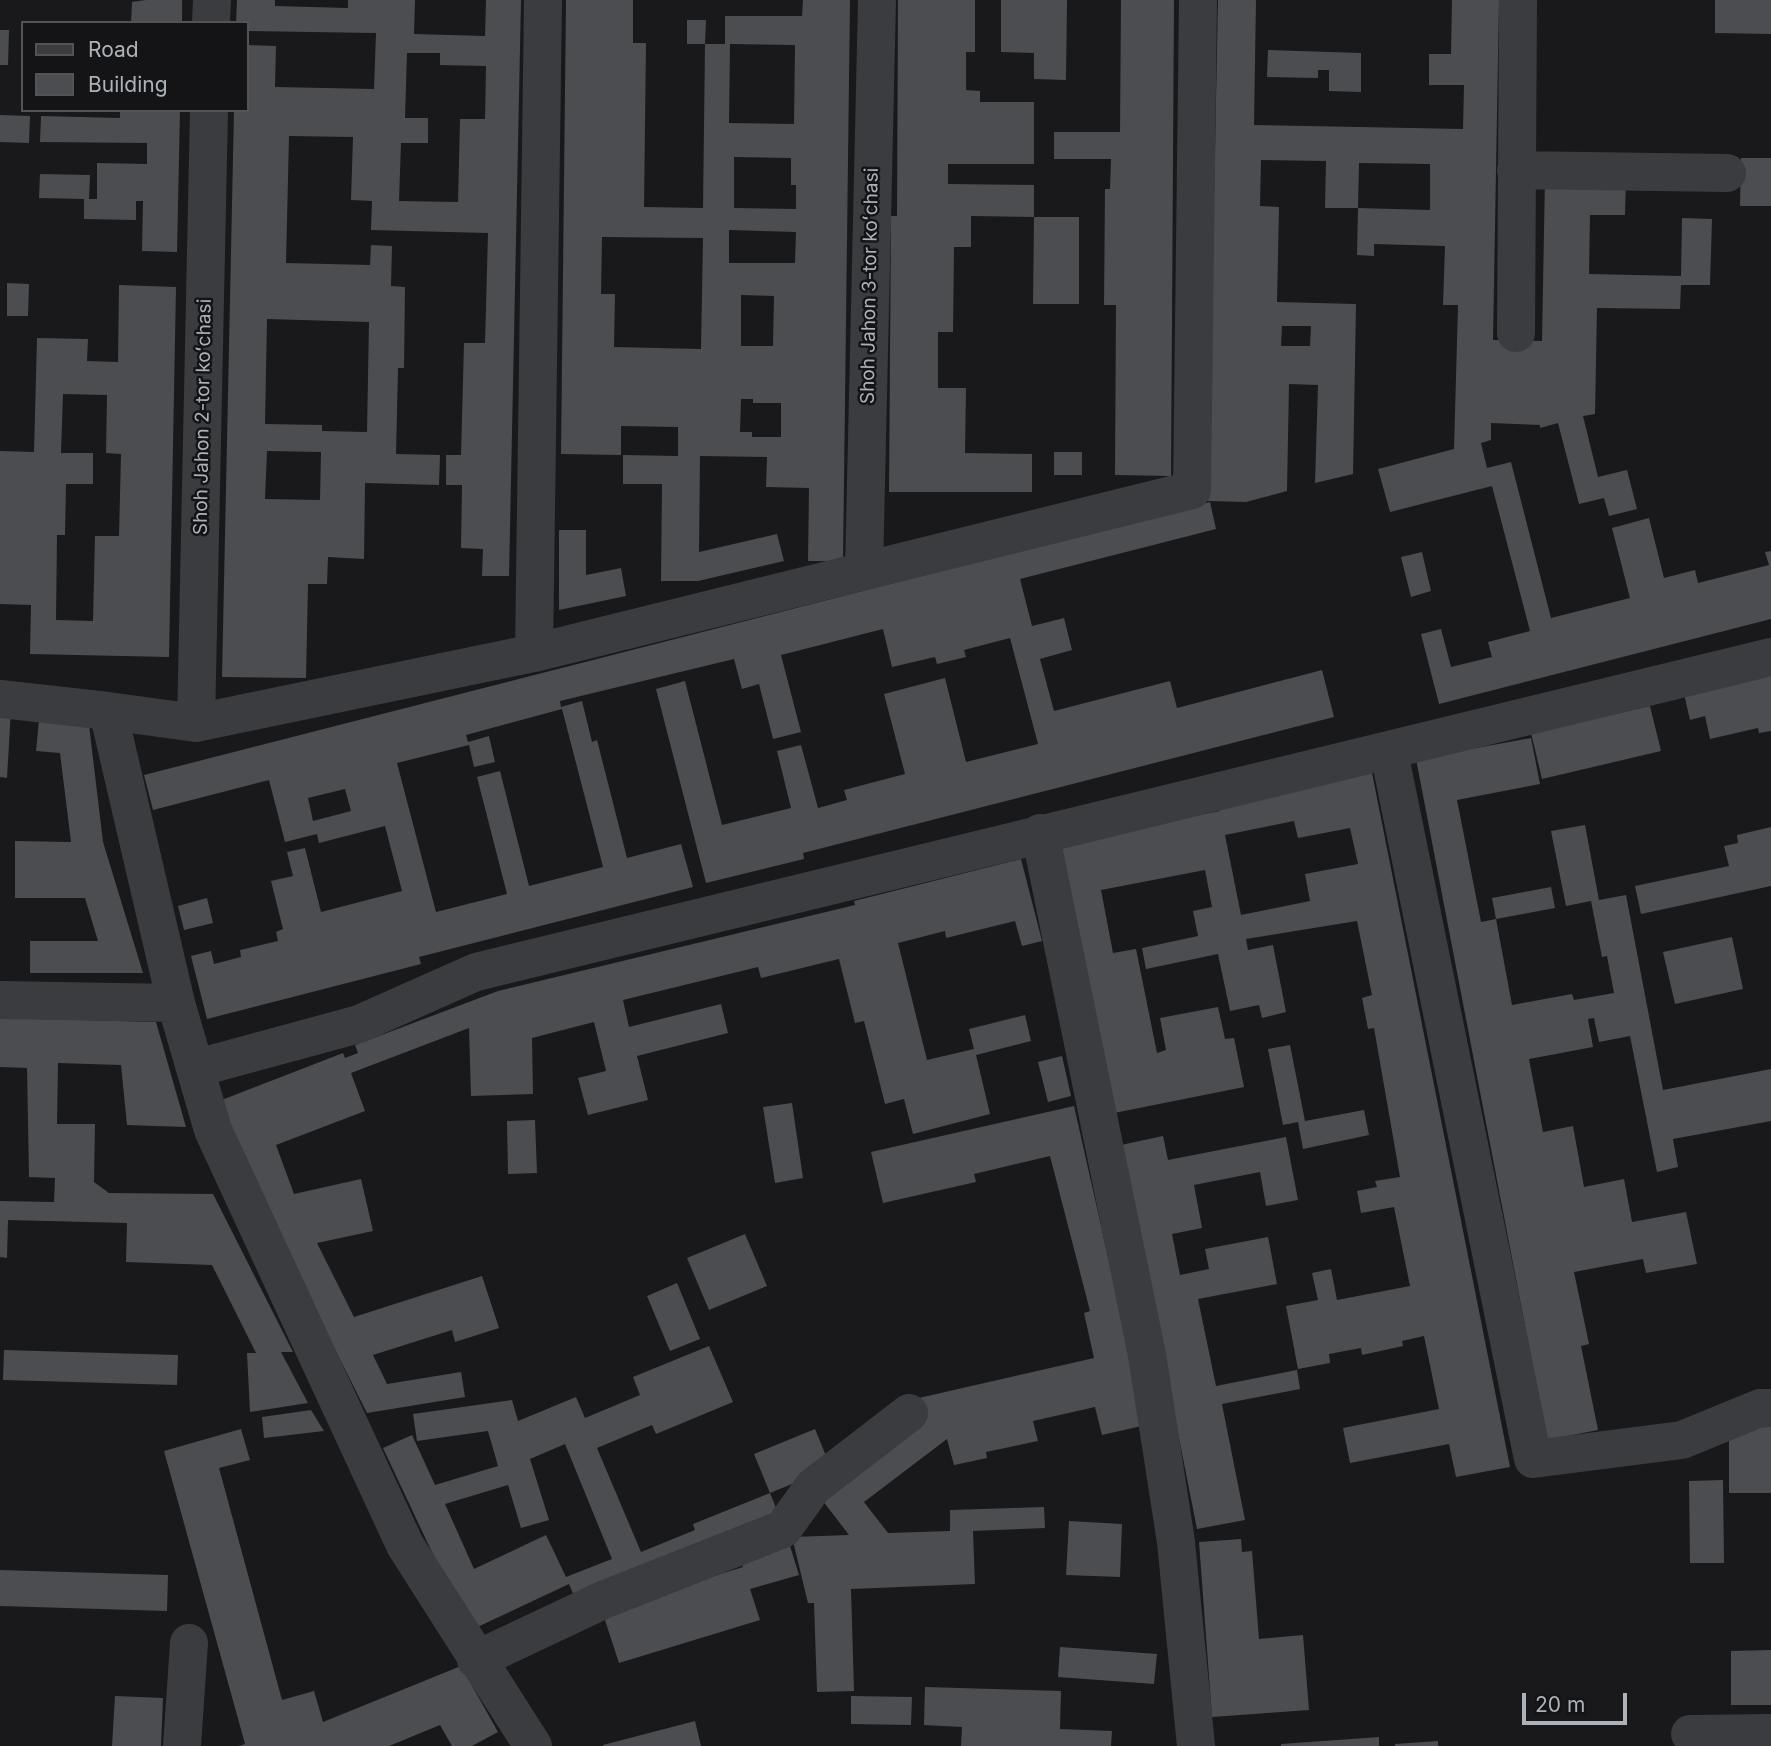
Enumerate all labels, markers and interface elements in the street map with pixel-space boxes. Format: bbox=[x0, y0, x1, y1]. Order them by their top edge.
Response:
legend bbox=[21, 21, 248, 112]
text: Road bbox=[88, 37, 139, 62]
text: Building bbox=[88, 72, 168, 97]
street label: Shoh Jahon 3-tor koʻchasi bbox=[857, 168, 883, 404]
street label: Shoh Jahon 2-tor koʻchasi bbox=[190, 299, 216, 535]
scale bar bbox=[1526, 1680, 1631, 1724]
text: 20 m bbox=[1535, 1692, 1585, 1717]

